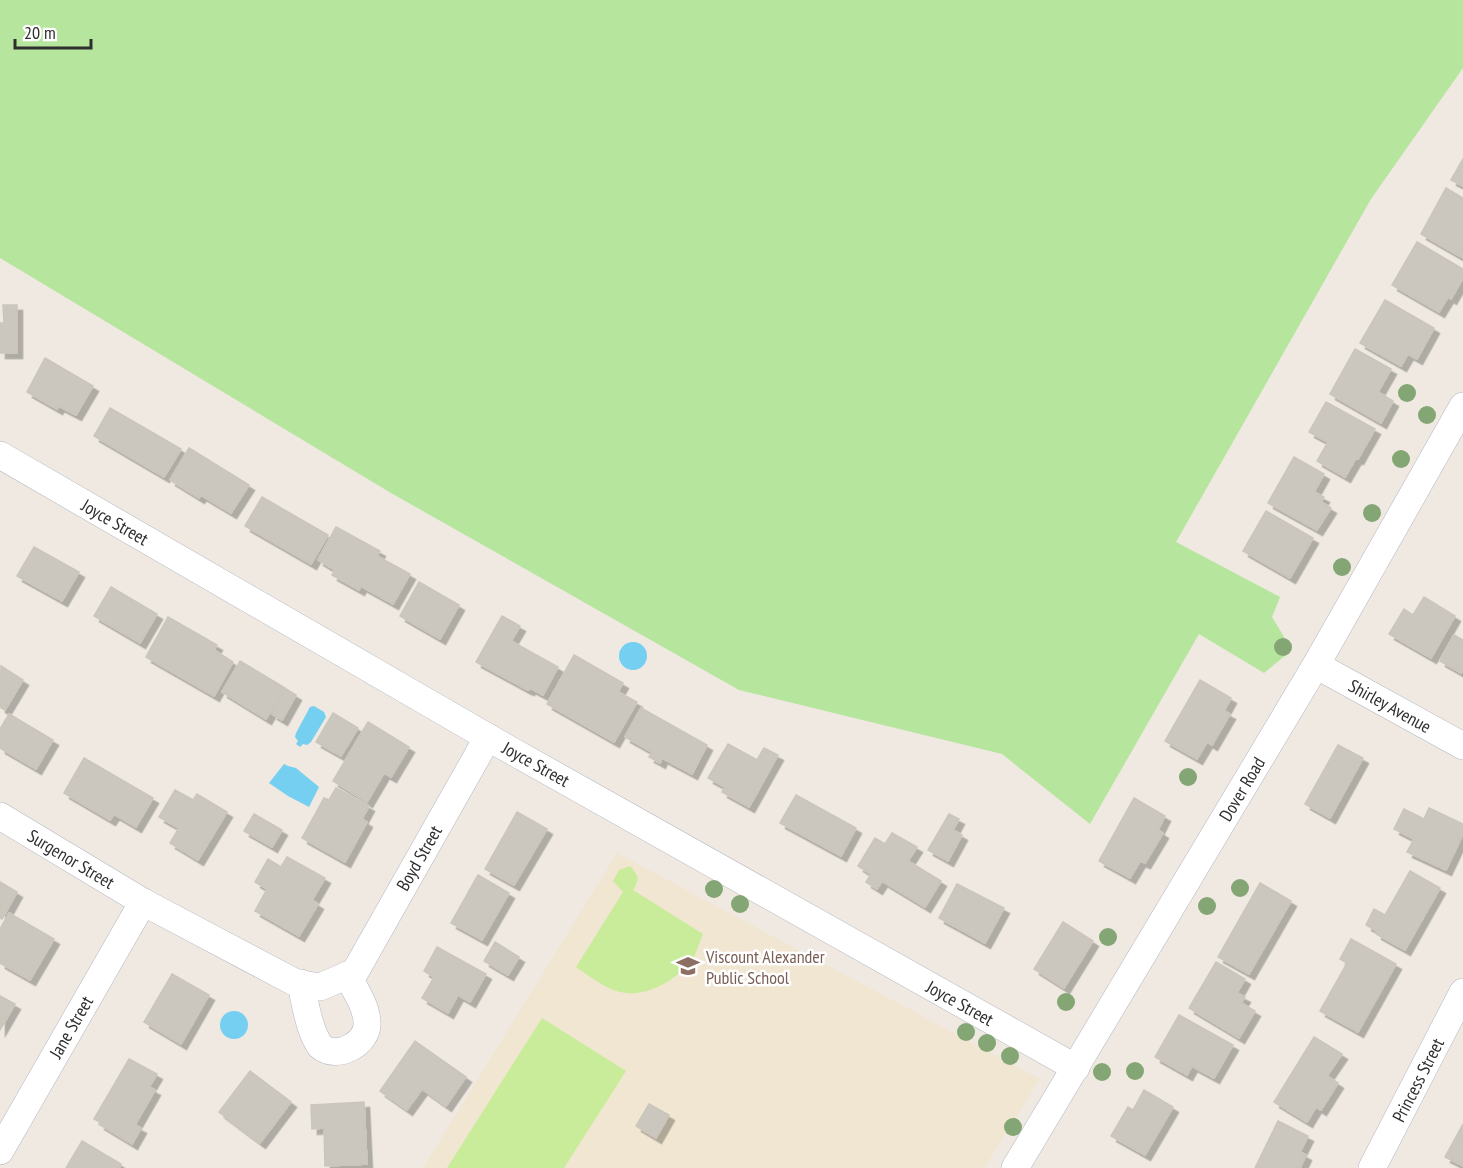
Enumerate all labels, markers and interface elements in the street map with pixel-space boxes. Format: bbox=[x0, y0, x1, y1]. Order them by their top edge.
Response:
scale bar bbox=[15, 12, 92, 50]
text: 20 m bbox=[24, 21, 56, 44]
street label: Joyce Street bbox=[77, 493, 153, 550]
street label: Shirley Avenue bbox=[1345, 674, 1435, 738]
street label: Joyce Street bbox=[497, 736, 574, 792]
street label: Dover Road bbox=[1214, 753, 1270, 825]
street label: Boyd Street bbox=[391, 821, 447, 895]
street label: Surgenor Street bbox=[23, 824, 119, 894]
place label: Viscount Alexander Public School bbox=[705, 945, 825, 989]
school or university icon: Viscount Alexander Public School bbox=[675, 953, 701, 979]
street label: Joyce Street bbox=[921, 975, 998, 1031]
street label: Jane Street bbox=[44, 992, 98, 1063]
street label: Princess Street bbox=[1387, 1034, 1449, 1126]

